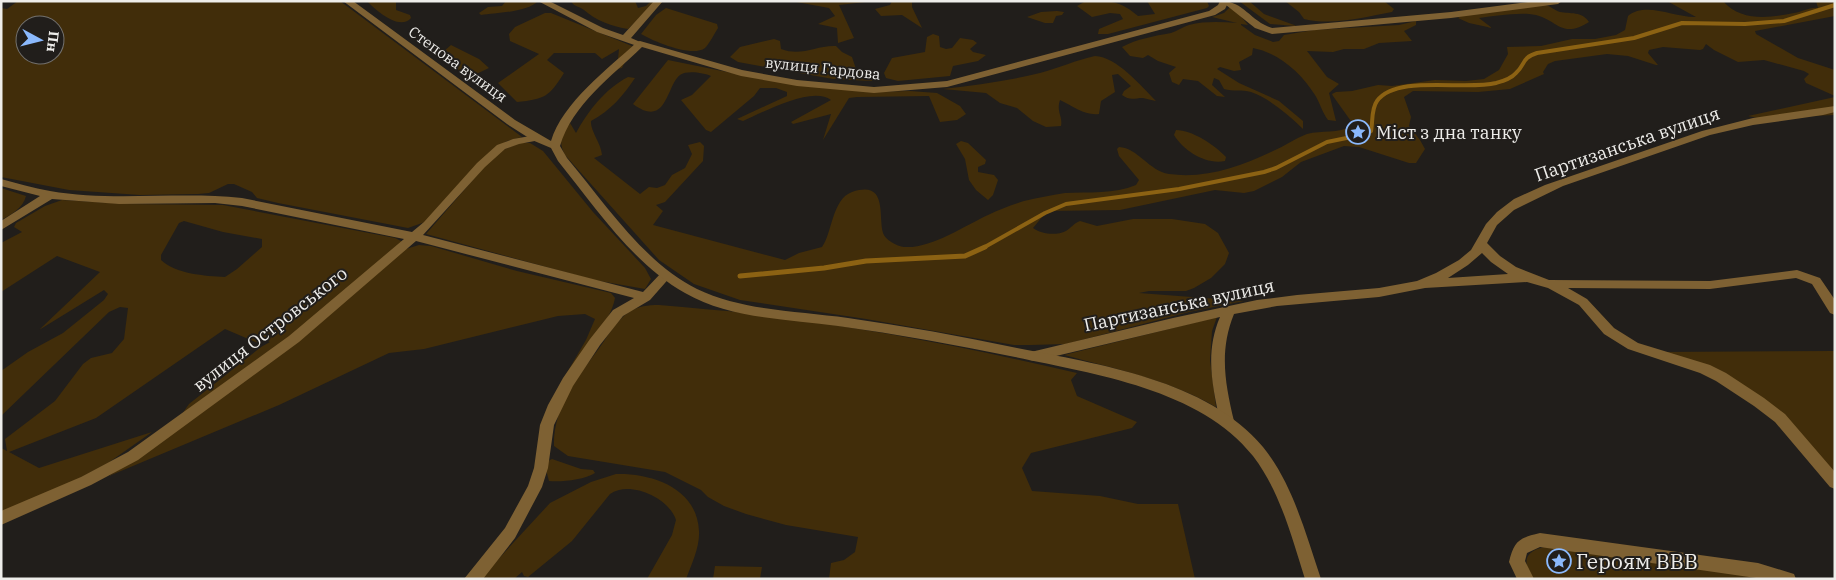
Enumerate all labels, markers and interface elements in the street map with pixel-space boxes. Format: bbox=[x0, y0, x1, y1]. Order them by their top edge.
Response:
north arrow bbox=[15, 15, 65, 65]
street label: Степова вулиця bbox=[405, 22, 511, 106]
text: Пн bbox=[43, 30, 63, 53]
street label: вулиця Гардова bbox=[764, 53, 882, 83]
street label: Партизанська вулиця bbox=[1531, 101, 1723, 187]
place icon: Міст з дна танку bbox=[1345, 119, 1371, 145]
place label: Міст з дна танку bbox=[1376, 121, 1522, 144]
street label: вулиця Островського bbox=[188, 262, 352, 396]
street label: Партизанська вулиця bbox=[1081, 274, 1277, 336]
place label: Героям ВВВ bbox=[1576, 547, 1698, 575]
place icon: Героям ВВВ bbox=[1546, 548, 1572, 574]

